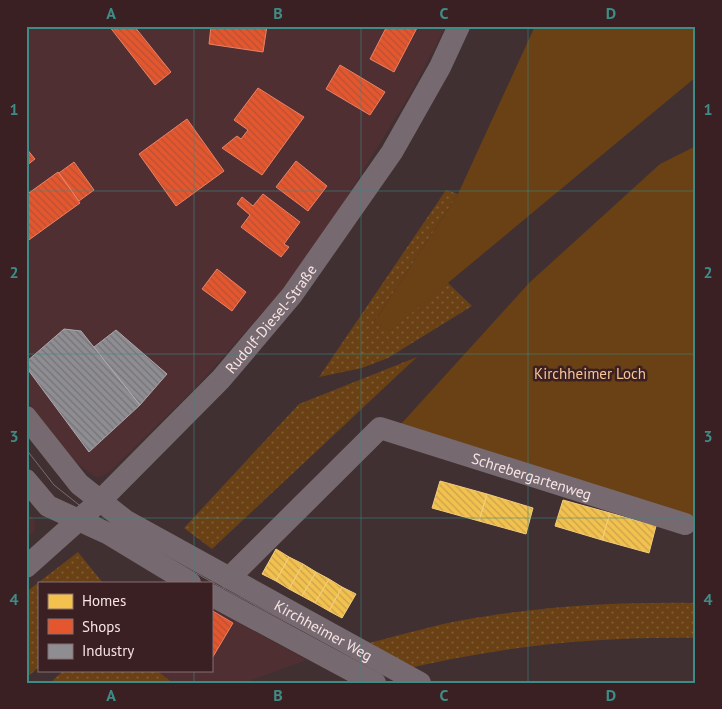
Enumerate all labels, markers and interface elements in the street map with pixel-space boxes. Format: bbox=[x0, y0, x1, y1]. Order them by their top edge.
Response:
text: A bbox=[106, 3, 116, 23]
text: B bbox=[273, 3, 283, 23]
text: C bbox=[440, 3, 449, 23]
text: D bbox=[606, 3, 616, 23]
text: 1 bbox=[9, 99, 19, 119]
text: 1 bbox=[703, 99, 713, 119]
street label: Rudolf-Diesel-Straße bbox=[221, 260, 320, 377]
text: 2 bbox=[9, 262, 19, 282]
text: 2 bbox=[703, 262, 713, 282]
park label: Kirchheimer Loch bbox=[534, 364, 646, 383]
text: 3 bbox=[9, 426, 19, 446]
text: 3 bbox=[703, 426, 713, 446]
street label: Schrebergartenweg bbox=[469, 448, 594, 504]
legend bbox=[38, 582, 212, 672]
text: 4 bbox=[9, 589, 19, 609]
text: 4 bbox=[703, 589, 713, 609]
text: Homes bbox=[82, 591, 126, 610]
street label: Kirchheimer Weg bbox=[271, 595, 376, 665]
text: Shops bbox=[82, 617, 121, 636]
text: Industry bbox=[82, 641, 134, 660]
text: A bbox=[106, 685, 116, 705]
text: B bbox=[273, 685, 283, 705]
text: C bbox=[440, 685, 449, 705]
text: D bbox=[606, 685, 616, 705]

